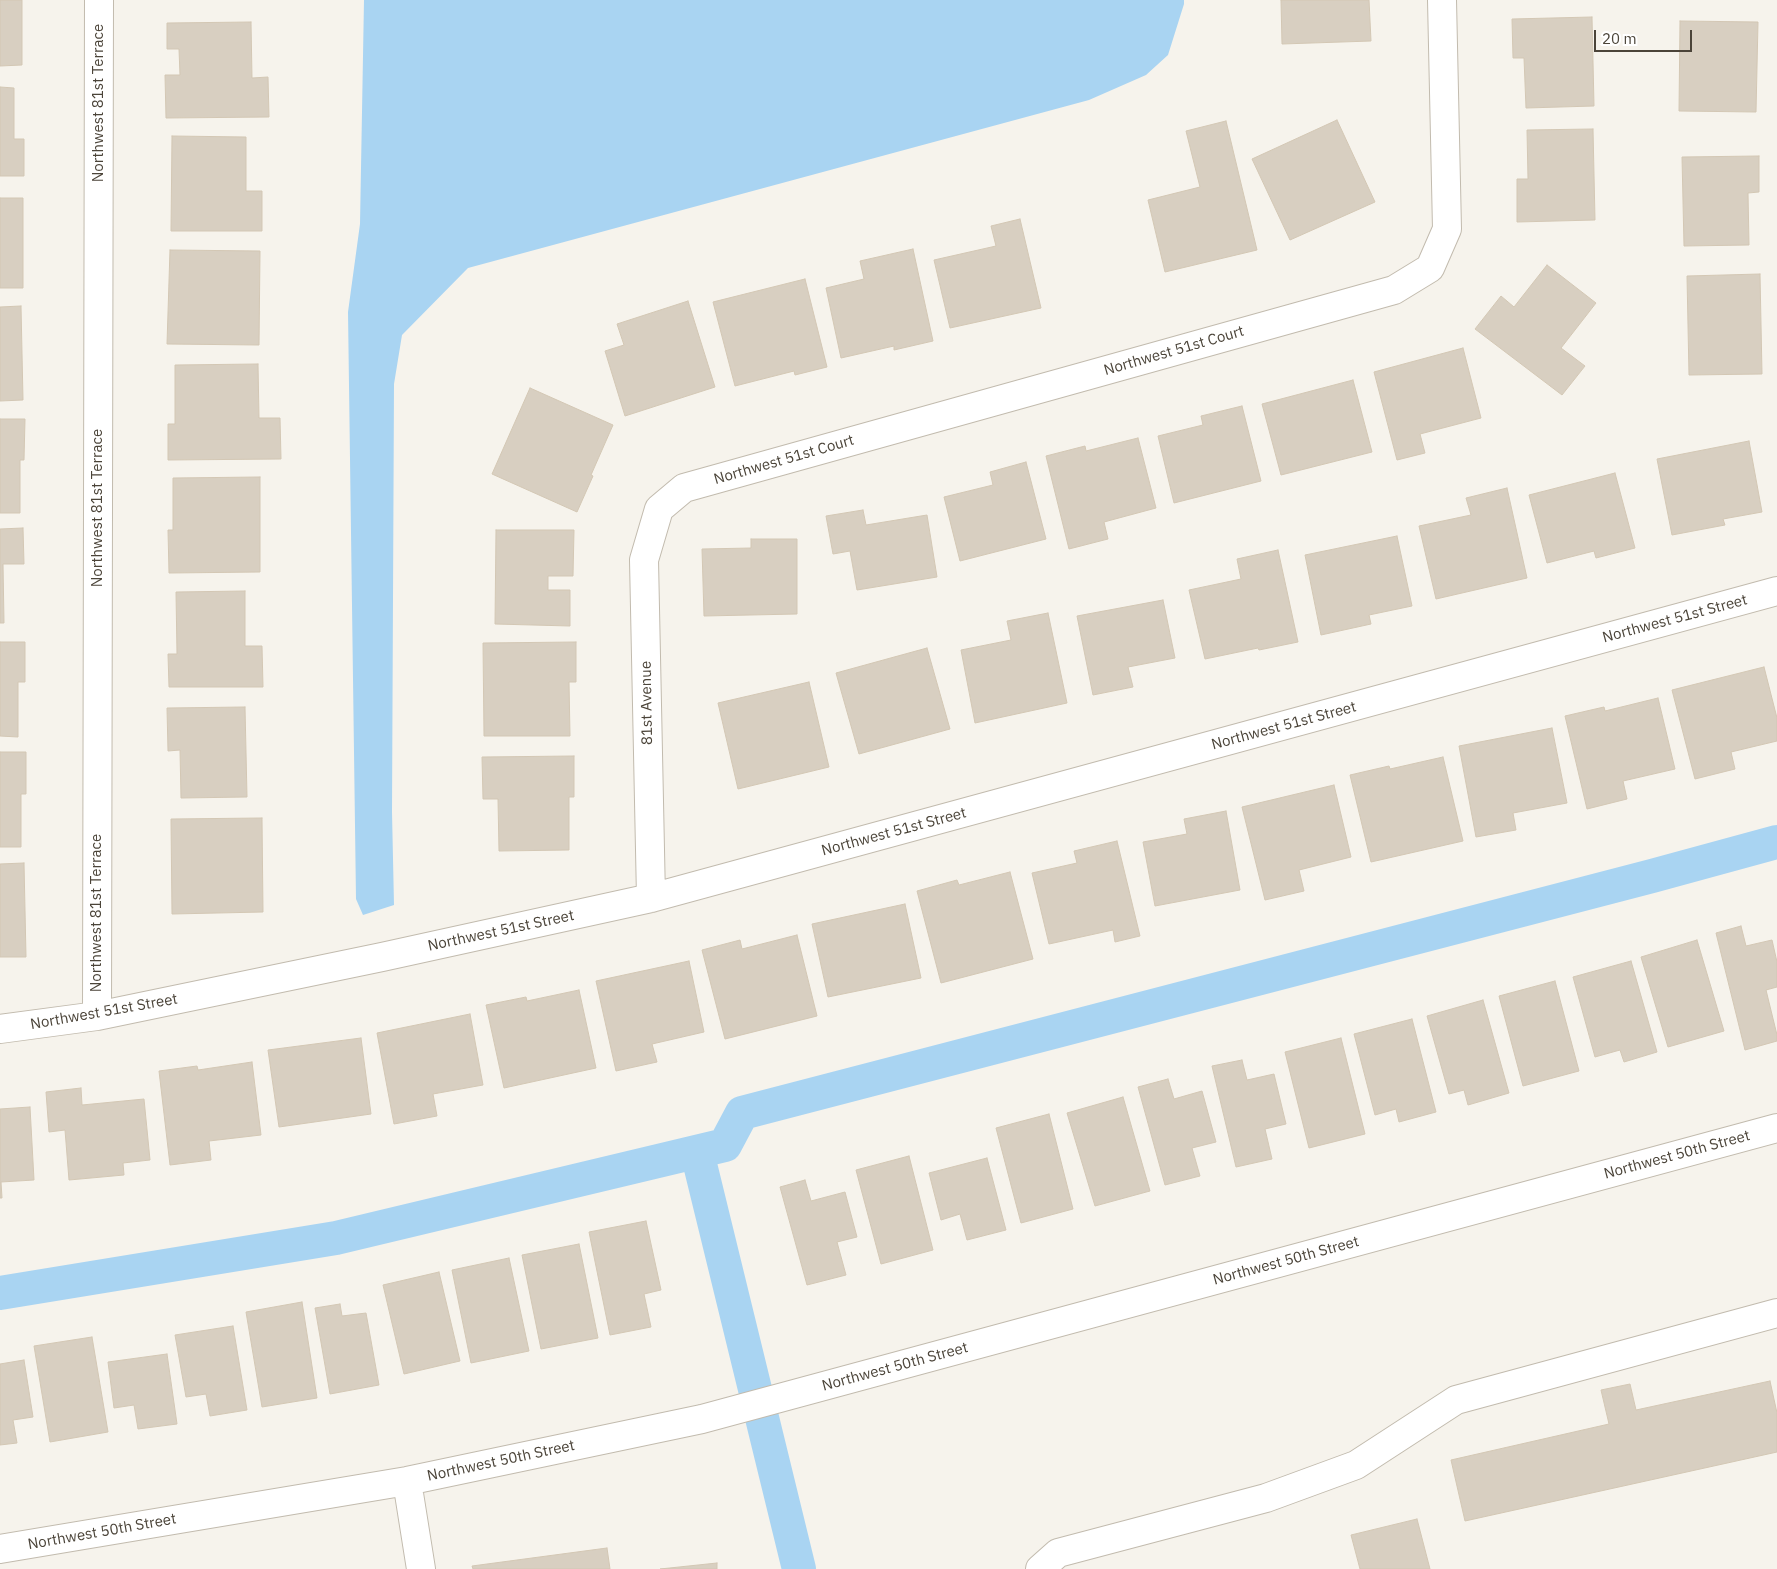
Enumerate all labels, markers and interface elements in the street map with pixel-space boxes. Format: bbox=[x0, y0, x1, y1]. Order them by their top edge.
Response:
scale bar bbox=[1597, 20, 1694, 52]
street label: Northwest 81st Terrace bbox=[90, 24, 108, 182]
text: 20 m bbox=[1602, 29, 1637, 48]
street label: Northwest 51st Court bbox=[1102, 322, 1246, 380]
street label: Northwest 81st Terrace bbox=[89, 429, 107, 587]
street label: Northwest 51st Court bbox=[712, 431, 856, 489]
street label: Northwest 51st Street bbox=[1601, 591, 1749, 647]
street label: 81st Avenue bbox=[637, 661, 657, 745]
street label: Northwest 51st Street bbox=[1210, 698, 1358, 754]
street label: Northwest 51st Street bbox=[820, 804, 968, 860]
street label: Northwest 81st Terrace bbox=[88, 834, 106, 992]
street label: Northwest 51st Street bbox=[426, 907, 576, 955]
street label: Northwest 51st Street bbox=[29, 990, 179, 1034]
street label: Northwest 50th Street bbox=[1602, 1127, 1752, 1183]
street label: Northwest 50th Street bbox=[1211, 1233, 1361, 1289]
street label: Northwest 50th Street bbox=[820, 1339, 970, 1395]
street label: Northwest 50th Street bbox=[426, 1437, 576, 1485]
street label: Northwest 50th Street bbox=[26, 1510, 178, 1554]

